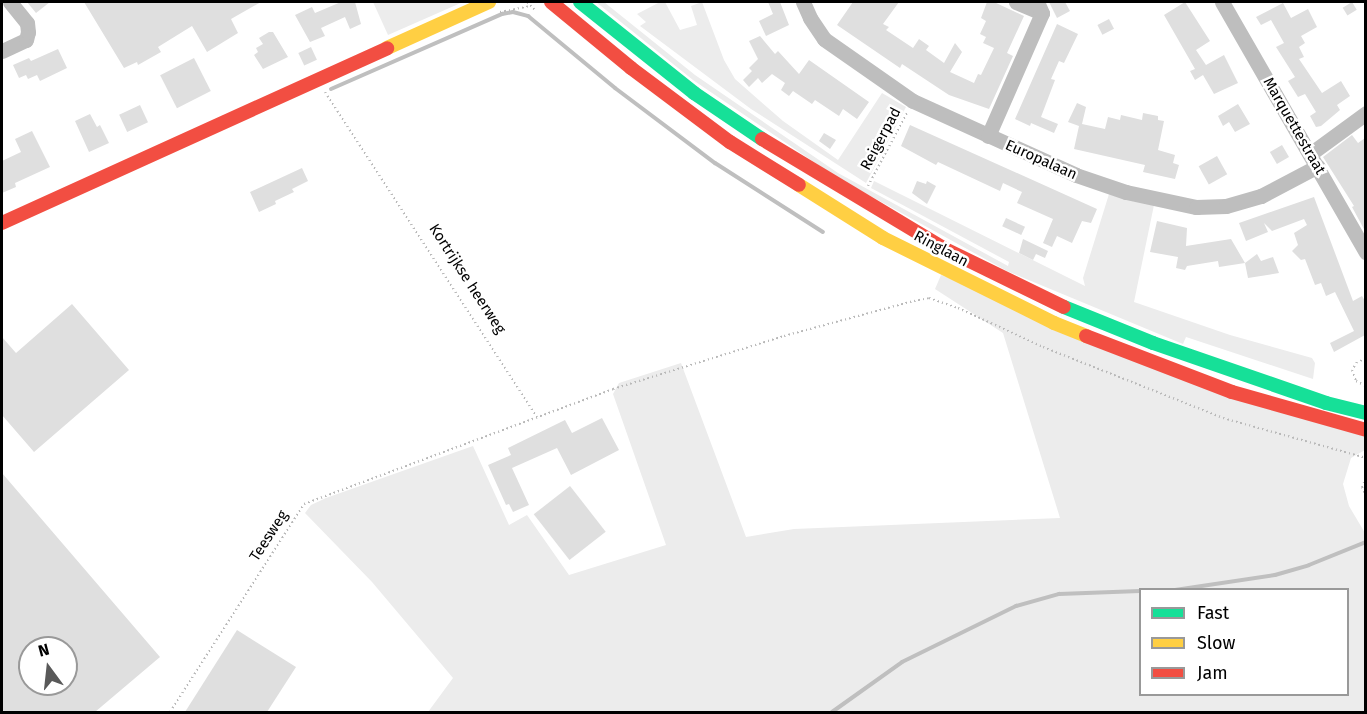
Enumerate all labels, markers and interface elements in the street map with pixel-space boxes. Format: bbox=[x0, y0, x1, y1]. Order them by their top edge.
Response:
street label: Marquettestraat bbox=[1259, 74, 1329, 178]
street label: Reigerpad bbox=[857, 104, 905, 174]
street label: Europalaan bbox=[1002, 136, 1080, 184]
street label: Kortrijkse heerweg bbox=[425, 221, 509, 337]
street label: Ringlaan bbox=[911, 227, 971, 271]
street label: Teesweg bbox=[246, 507, 292, 565]
legend bbox=[1139, 588, 1349, 696]
text: Fast bbox=[1197, 602, 1229, 624]
text: Slow bbox=[1197, 632, 1235, 654]
north arrow bbox=[18, 636, 78, 696]
text: N bbox=[36, 640, 51, 661]
text: Jam bbox=[1197, 662, 1228, 684]

